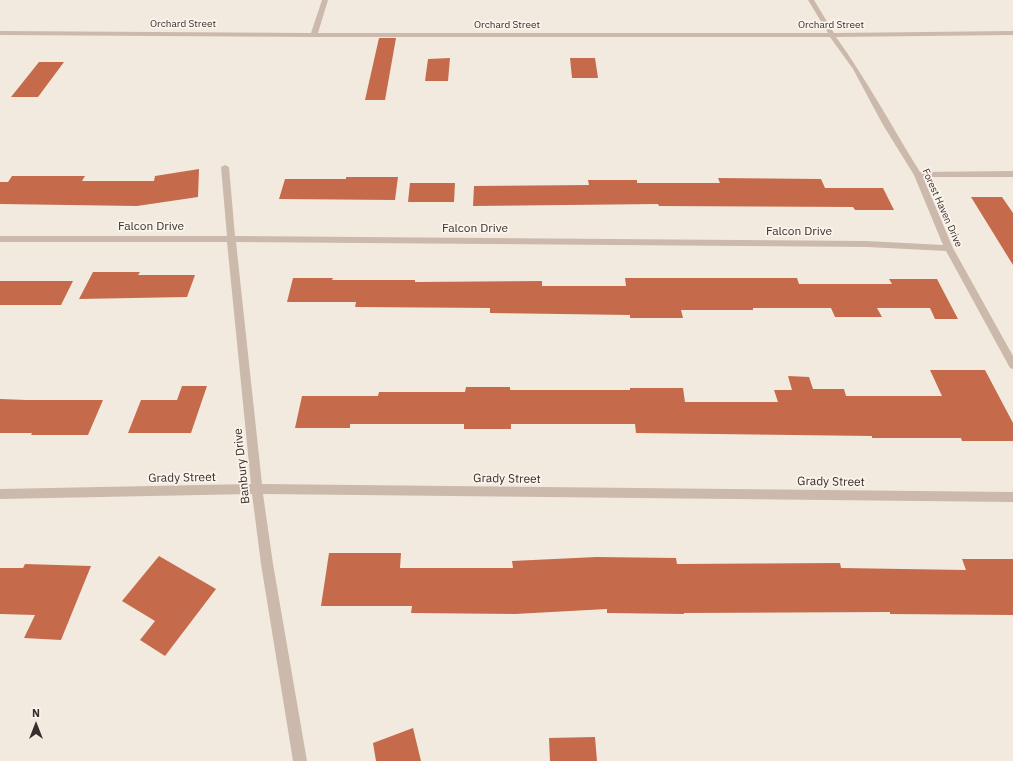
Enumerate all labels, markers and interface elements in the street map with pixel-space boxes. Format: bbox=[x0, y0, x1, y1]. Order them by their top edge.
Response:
street label: Orchard Street bbox=[150, 18, 216, 30]
street label: Orchard Street bbox=[474, 19, 540, 31]
street label: Orchard Street bbox=[798, 19, 864, 31]
street label: Forest Haven Drive bbox=[919, 167, 965, 249]
street label: Falcon Drive bbox=[118, 220, 184, 234]
street label: Falcon Drive bbox=[442, 222, 508, 236]
street label: Falcon Drive bbox=[766, 225, 832, 239]
street label: Banbury Drive bbox=[231, 427, 253, 505]
street label: Grady Street bbox=[148, 470, 216, 486]
street label: Grady Street bbox=[473, 471, 541, 487]
street label: Grady Street bbox=[797, 474, 865, 490]
north arrow bbox=[16, 705, 56, 745]
text: N bbox=[32, 706, 40, 720]

